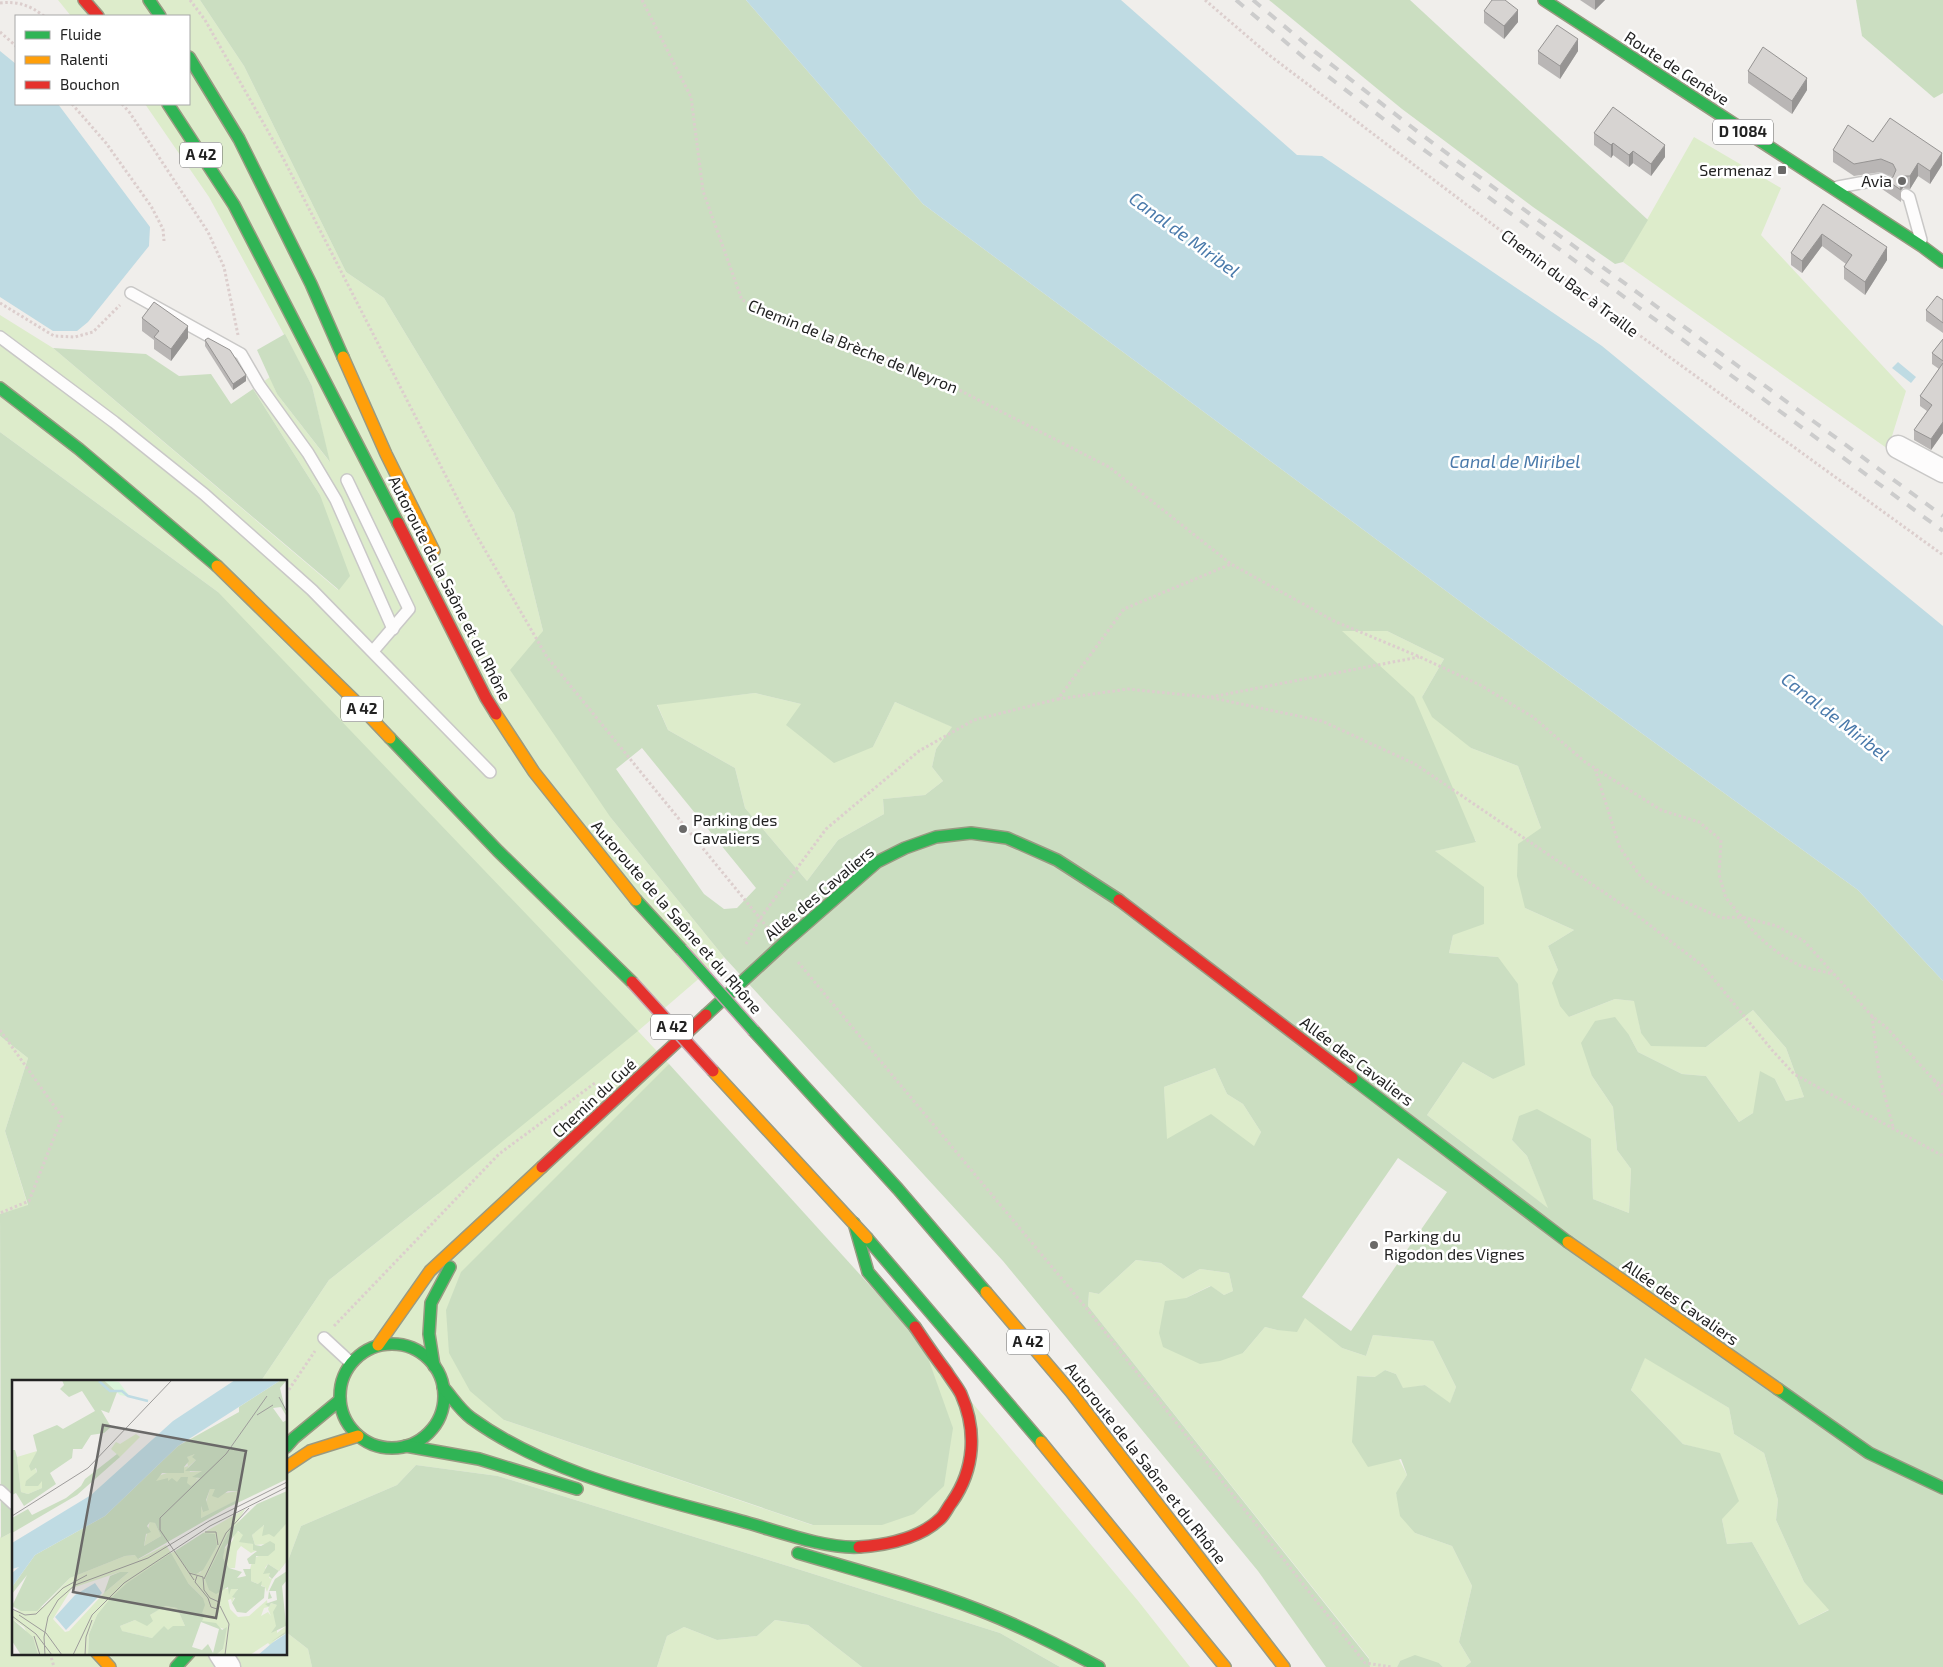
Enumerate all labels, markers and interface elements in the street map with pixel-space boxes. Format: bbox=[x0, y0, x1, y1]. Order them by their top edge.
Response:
legend bbox=[15, 15, 190, 105]
text: Fluide bbox=[60, 25, 101, 43]
street label: Route de Genève bbox=[1621, 27, 1733, 109]
text: Ralenti bbox=[60, 50, 108, 68]
text: Bouchon bbox=[60, 75, 120, 93]
road number: D 1084 bbox=[1713, 120, 1773, 144]
road number: A 42 bbox=[180, 142, 222, 168]
place label: Sermenaz bbox=[1699, 160, 1772, 179]
marker: Sermenaz bbox=[1776, 164, 1788, 176]
place label: Avia bbox=[1861, 171, 1892, 190]
marker: Avia bbox=[1896, 175, 1908, 187]
water label: Canal de Miribel bbox=[1125, 187, 1244, 282]
street label: Chemin du Bac à Traille bbox=[1498, 225, 1643, 340]
street label: Chemin de la Brèche de Neyron bbox=[746, 295, 961, 396]
water label: Canal de Miribel bbox=[1450, 450, 1581, 472]
street label: Autoroute de la Saône et du Rhône bbox=[385, 472, 516, 703]
water label: Canal de Miribel bbox=[1777, 667, 1894, 765]
road number: A 42 bbox=[341, 696, 383, 722]
place label: Parking des Cavaliers bbox=[693, 810, 777, 847]
street label: Autoroute de la Saône et du Rhône bbox=[588, 816, 767, 1017]
marker: Parking des Cavaliers bbox=[677, 823, 689, 835]
street label: Allée des Cavaliers bbox=[760, 841, 877, 944]
street label: Allée des Cavaliers bbox=[1297, 1012, 1418, 1109]
road number: A 42 bbox=[651, 1014, 693, 1040]
street label: Chemin du Gué bbox=[548, 1054, 639, 1141]
place label: Parking du Rigodon des Vignes bbox=[1384, 1226, 1525, 1263]
marker: Parking du Rigodon des Vignes bbox=[1368, 1239, 1380, 1251]
street label: Allée des Cavaliers bbox=[1620, 1255, 1743, 1349]
road number: A 42 bbox=[1007, 1330, 1049, 1354]
street label: Autoroute de la Saône et du Rhône bbox=[1062, 1358, 1231, 1567]
inset map bbox=[12, 1380, 288, 1654]

